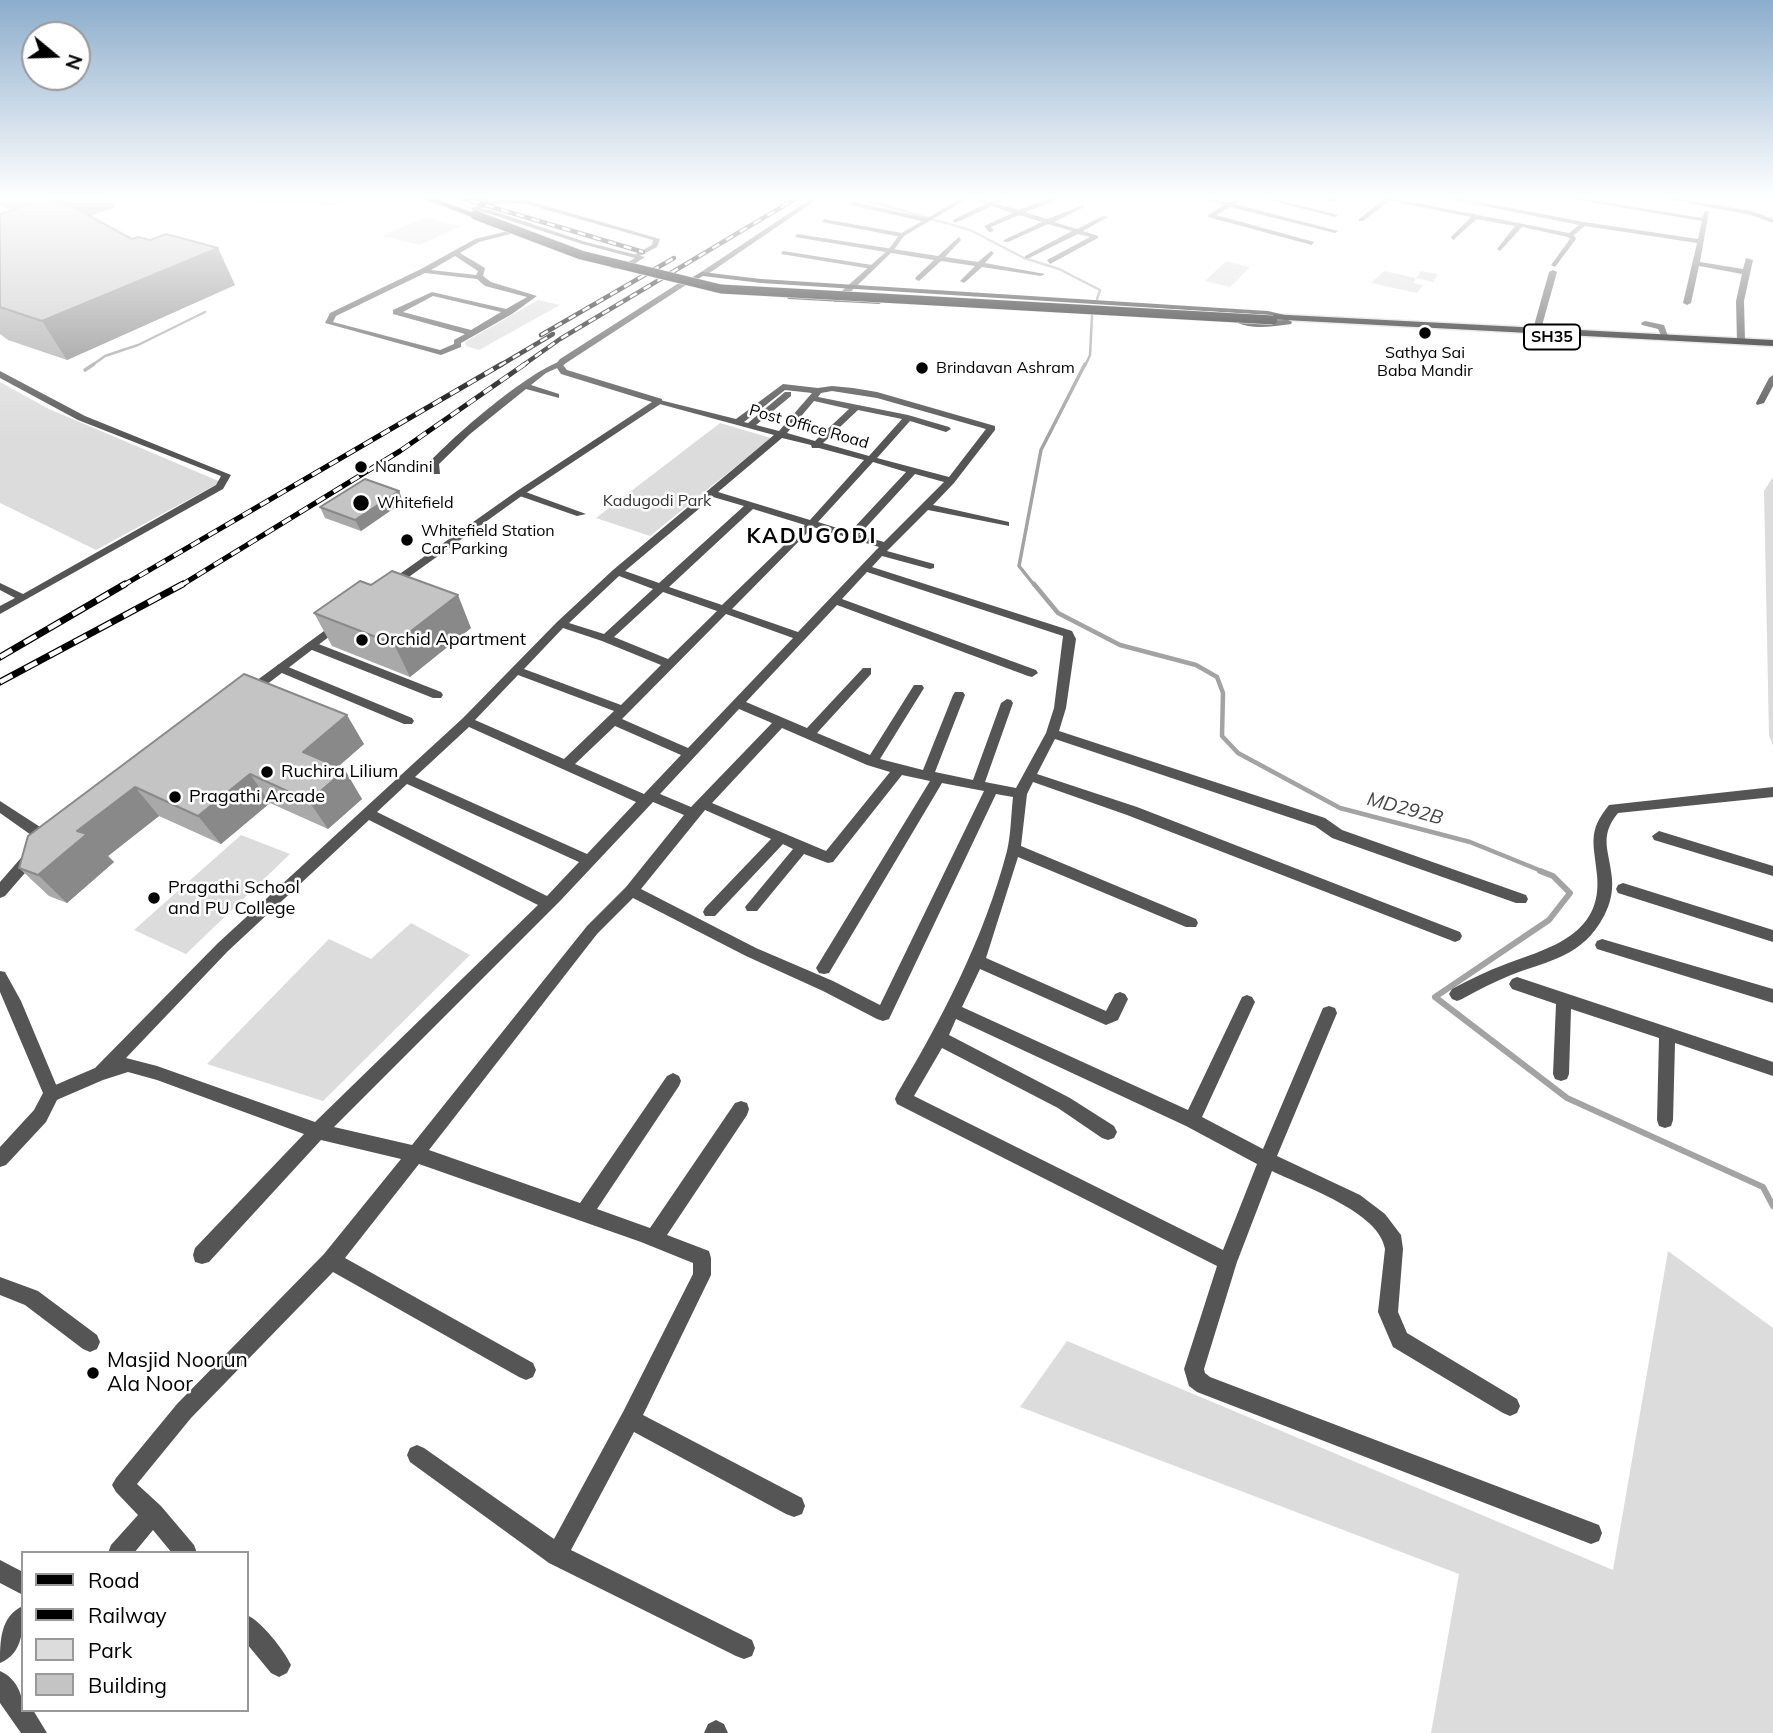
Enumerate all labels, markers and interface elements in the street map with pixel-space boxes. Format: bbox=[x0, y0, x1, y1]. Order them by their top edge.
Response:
north arrow bbox=[21, 21, 91, 91]
text: N bbox=[60, 51, 88, 73]
road number: SH35 bbox=[1524, 324, 1580, 350]
marker: Sathya Sai Baba Mandir bbox=[1417, 325, 1433, 341]
place label: Sathya Sai Baba Mandir bbox=[1377, 343, 1473, 381]
place label: Brindavan Ashram bbox=[936, 358, 1075, 378]
marker: Brindavan Ashram bbox=[914, 360, 930, 376]
street label: Post Office Road bbox=[747, 401, 871, 453]
place label: Nandini bbox=[375, 457, 433, 477]
marker: Nandini bbox=[353, 459, 369, 475]
park label: Kadugodi Park bbox=[603, 491, 711, 511]
marker: Whitefield bbox=[351, 493, 371, 513]
place label: Whitefield bbox=[377, 493, 453, 513]
place label: Whitefield Station Car Parking bbox=[421, 521, 555, 559]
district label: KADUGODI bbox=[748, 524, 876, 550]
marker: Whitefield Station Car Parking bbox=[399, 532, 415, 548]
place label: Orchid Apartment bbox=[376, 629, 526, 651]
marker: Orchid Apartment bbox=[354, 632, 370, 648]
place label: Ruchira Lilium bbox=[281, 761, 398, 783]
marker: Ruchira Lilium bbox=[259, 764, 275, 780]
place label: Pragathi Arcade bbox=[189, 786, 325, 808]
water label: MD292B bbox=[1365, 788, 1445, 830]
marker: Pragathi Arcade bbox=[167, 789, 183, 805]
place label: Pragathi School and PU College bbox=[168, 877, 300, 920]
marker: Pragathi School and PU College bbox=[146, 890, 162, 906]
place label: Masjid Noorun Ala Noor bbox=[107, 1348, 248, 1398]
marker: Masjid Noorun Ala Noor bbox=[85, 1365, 101, 1381]
legend bbox=[21, 1551, 248, 1712]
text: Road bbox=[88, 1567, 139, 1593]
text: Railway bbox=[88, 1602, 167, 1628]
text: Park bbox=[88, 1637, 132, 1663]
text: Building bbox=[88, 1672, 167, 1698]

